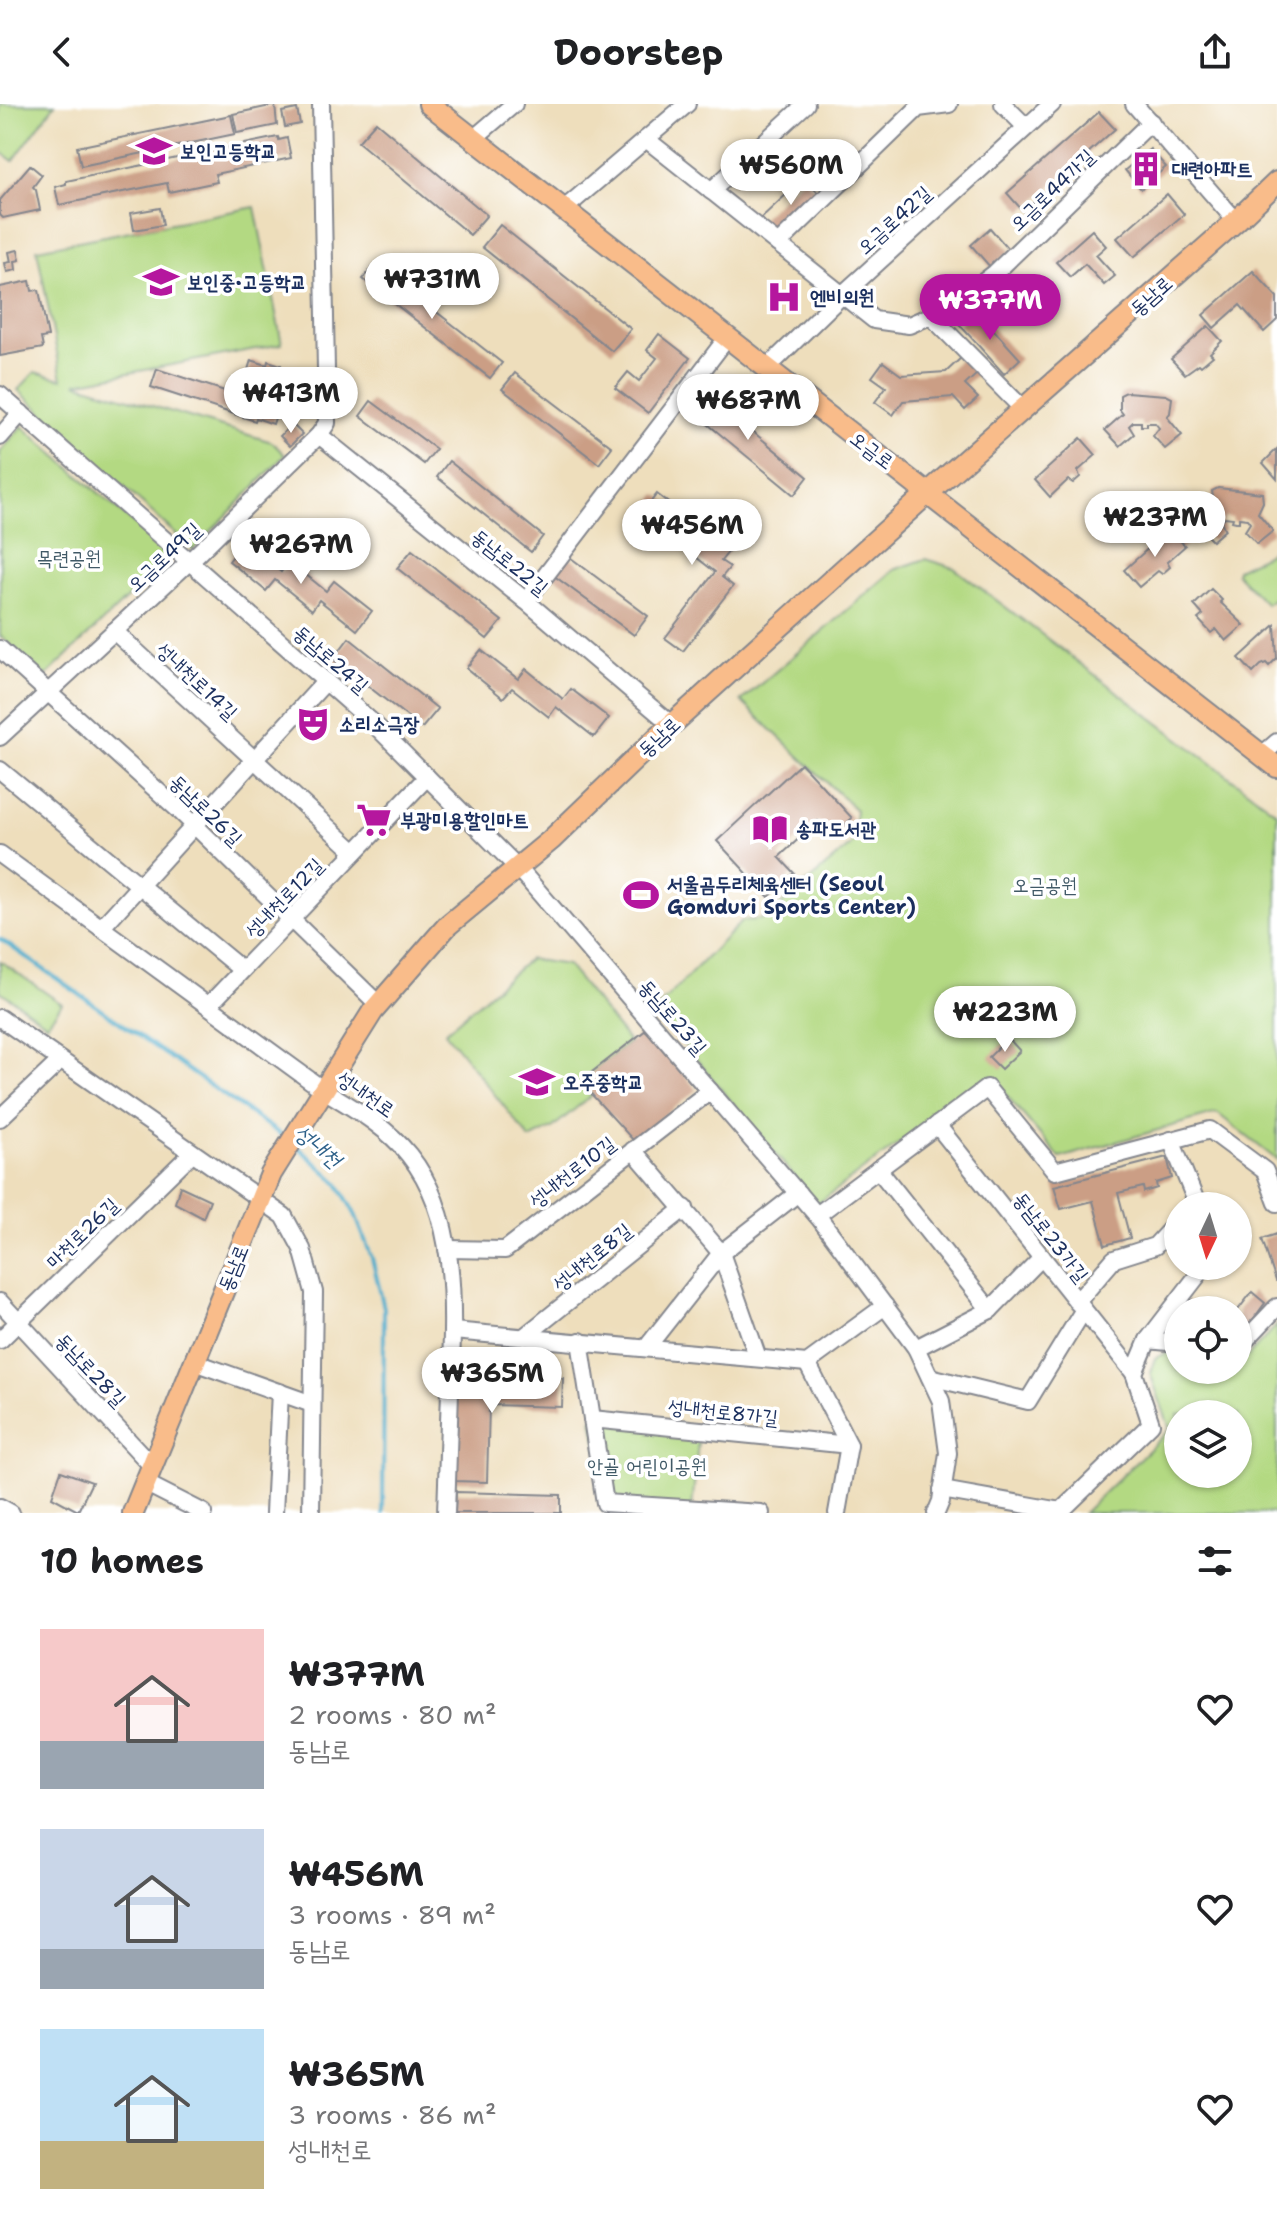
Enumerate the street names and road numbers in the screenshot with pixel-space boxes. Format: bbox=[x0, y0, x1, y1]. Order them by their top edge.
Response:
street label: 오금로44가길 bbox=[1004, 143, 1100, 237]
street label: 오금로42길 bbox=[851, 180, 937, 260]
street label: 동남로 bbox=[1124, 270, 1178, 322]
street label: 오금로 bbox=[845, 425, 899, 475]
street label: 오금로49길 bbox=[122, 516, 206, 598]
street label: 동남로22길 bbox=[466, 523, 554, 601]
street label: 동남로24길 bbox=[288, 619, 374, 699]
street label: 성내천로14길 bbox=[151, 637, 243, 725]
street label: 동남로 bbox=[632, 711, 686, 763]
street label: 동남로26길 bbox=[164, 769, 248, 851]
street label: 성내천로12길 bbox=[239, 852, 329, 944]
street label: 동남로23길 bbox=[633, 974, 713, 1060]
street label: 성내천로 bbox=[332, 1065, 400, 1123]
street label: 성내천로10길 bbox=[524, 1130, 620, 1214]
street label: 동남로23가길 bbox=[1008, 1187, 1094, 1287]
street label: 마천로26길 bbox=[40, 1192, 124, 1274]
street label: 성내천로8길 bbox=[547, 1217, 637, 1297]
street label: 동남로 bbox=[212, 1241, 254, 1295]
street label: 동남로28길 bbox=[50, 1328, 132, 1412]
street label: 성내천로8가길 bbox=[667, 1393, 779, 1431]

